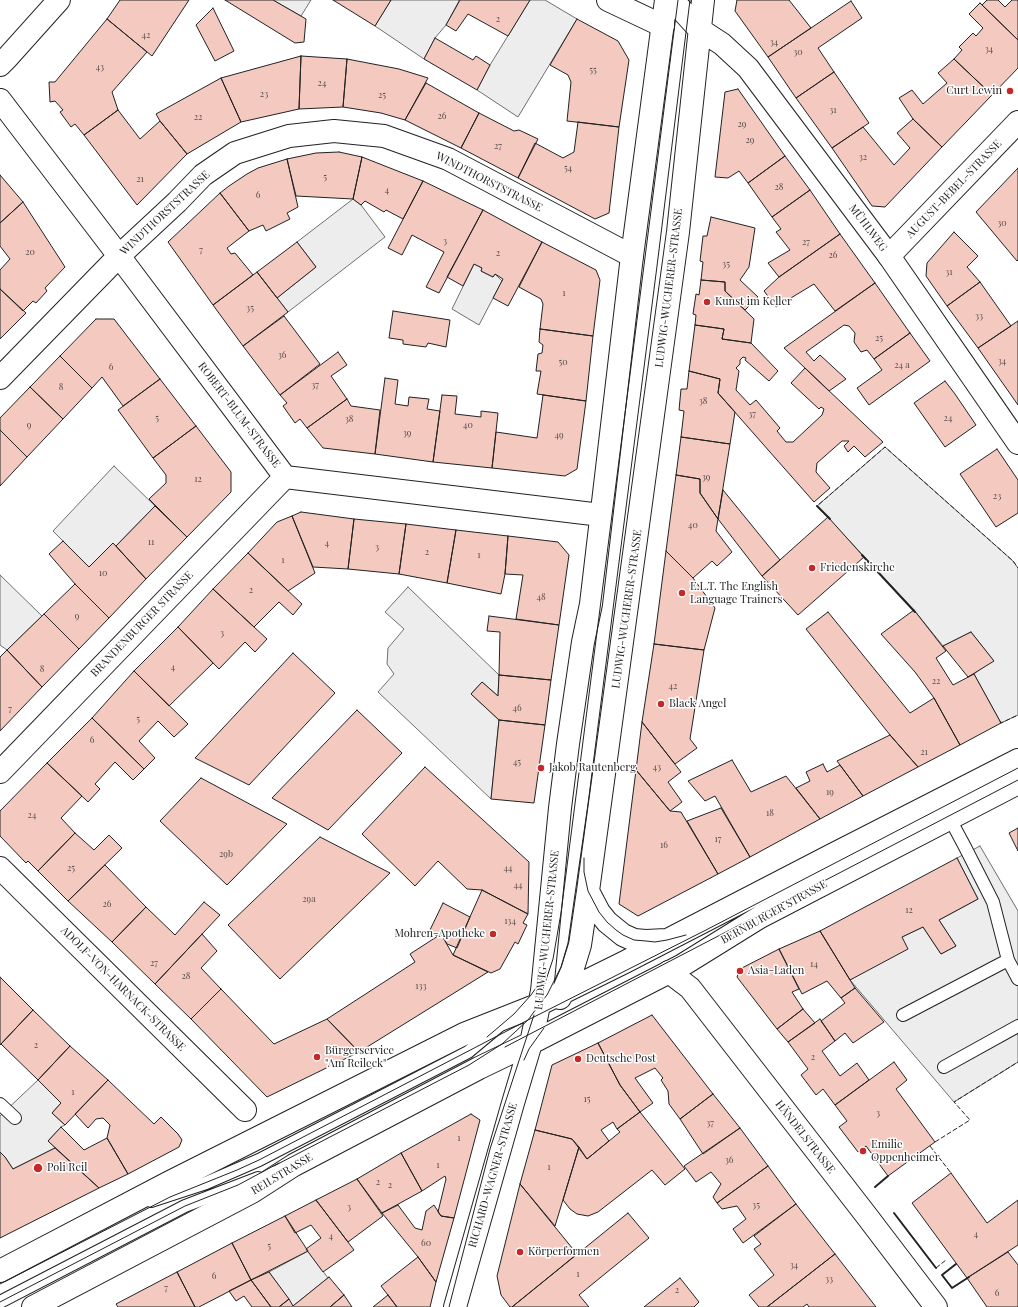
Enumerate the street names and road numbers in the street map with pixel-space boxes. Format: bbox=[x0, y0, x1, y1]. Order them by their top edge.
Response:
street label: AUGUST-BEBEL-STRASSE bbox=[904, 137, 1004, 241]
street label: WINDTHORSTSTRASSE bbox=[434, 149, 544, 215]
street label: WINDTHORSTSTRASSE bbox=[117, 168, 213, 258]
street label: MÜHLWEG bbox=[846, 202, 890, 254]
street label: LUDWIG-WUCHERER-STRASSE bbox=[653, 208, 685, 368]
street label: ROBERT-BLUM-STRASSE bbox=[195, 360, 283, 470]
street label: LUDWIG-WUCHERER-STRASSE bbox=[609, 529, 645, 689]
street label: BRANDENBURGER STRASSE bbox=[88, 568, 196, 680]
street label: LUDWIG-WUCHERER-STRASSE bbox=[532, 850, 562, 1010]
street label: BERNBURGER STRASSE bbox=[719, 877, 829, 947]
street label: ADOLF-VON-HARNACK-STRASSE bbox=[58, 924, 188, 1054]
street label: HÄNDELSTRASSE bbox=[772, 1098, 838, 1176]
street label: RICHARD-WAGNER-STRASSE bbox=[466, 1101, 520, 1249]
street label: REILSTRASSE bbox=[249, 1150, 315, 1198]

